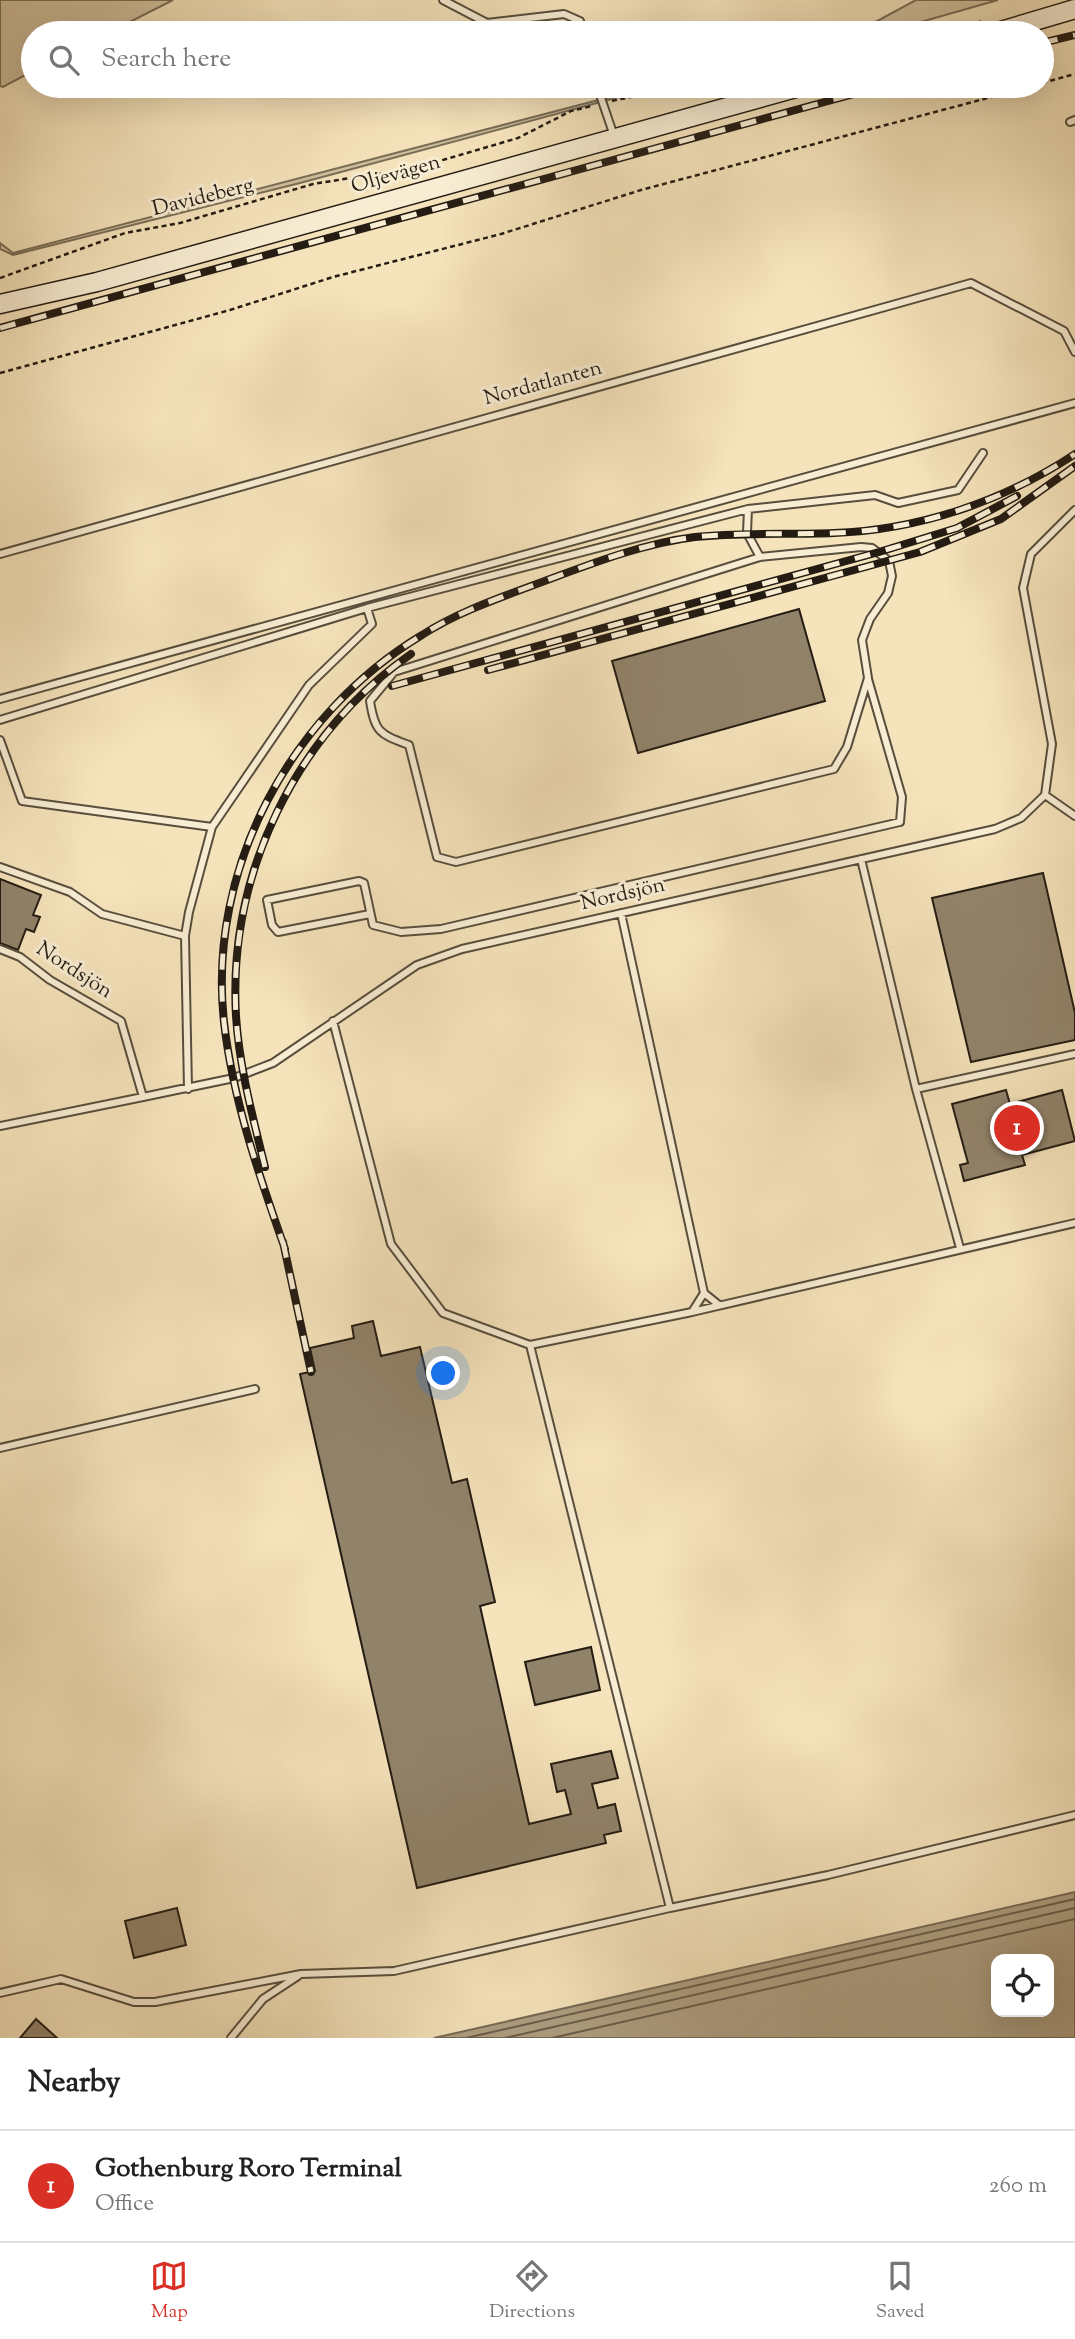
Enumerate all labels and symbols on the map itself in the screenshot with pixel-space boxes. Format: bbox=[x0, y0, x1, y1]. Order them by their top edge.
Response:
street label: Oljevägen bbox=[348, 148, 444, 202]
street label: Davideberg bbox=[149, 171, 257, 225]
street label: Nordatlanten bbox=[480, 354, 606, 414]
street label: Nordsjön bbox=[578, 871, 668, 919]
street label: Nordsjön bbox=[30, 935, 118, 1007]
pin: 1 bbox=[994, 1102, 1040, 1154]
your location bbox=[426, 1356, 460, 1390]

